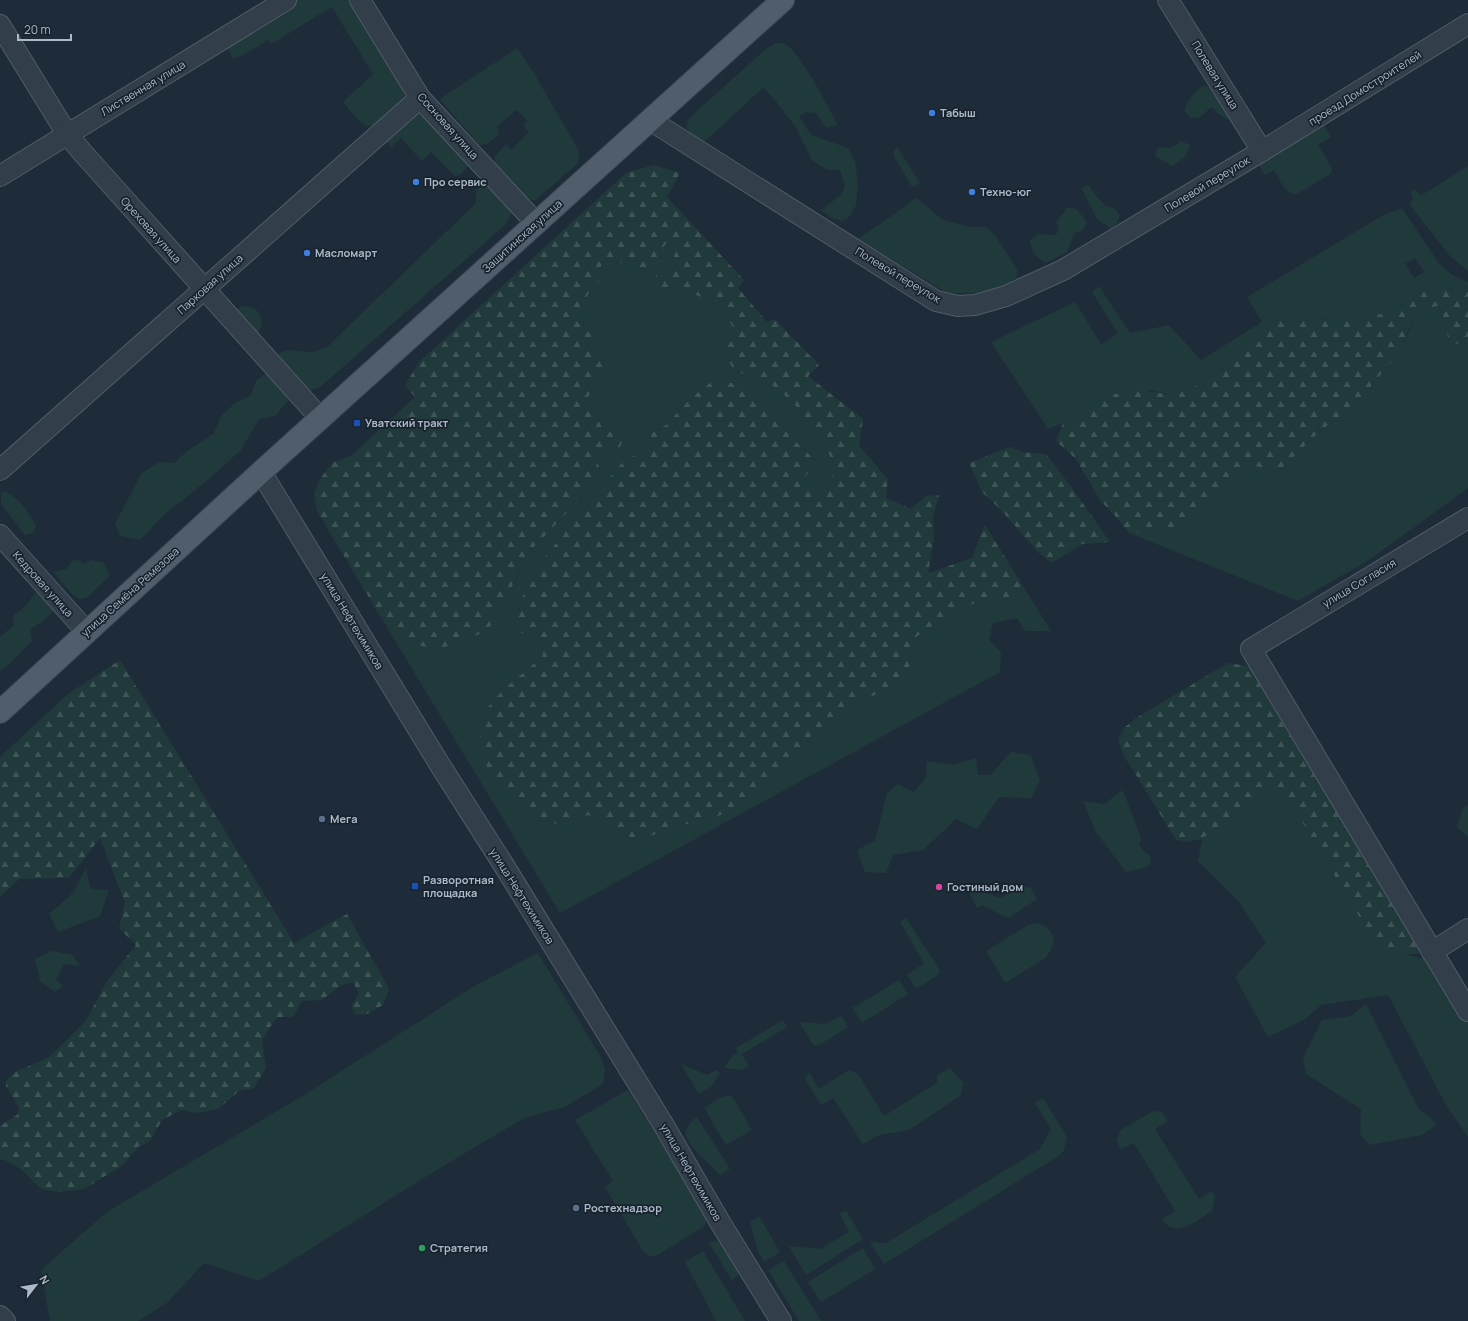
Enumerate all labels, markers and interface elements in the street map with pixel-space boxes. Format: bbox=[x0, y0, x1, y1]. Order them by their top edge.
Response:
scale bar bbox=[18, 16, 71, 42]
text: 20 m bbox=[24, 21, 51, 38]
street label: Полевая улица bbox=[1188, 38, 1243, 112]
street label: проезд Домостроителей bbox=[1305, 47, 1424, 128]
street label: Лиственная улица bbox=[98, 56, 188, 119]
street label: Сосновая улица bbox=[414, 89, 482, 162]
place label: Табыш bbox=[940, 105, 976, 120]
marker: Табыш bbox=[927, 108, 937, 118]
street label: Полевой переулок bbox=[1161, 152, 1253, 215]
place label: Про сервис bbox=[424, 174, 487, 189]
marker: Про сервис bbox=[411, 177, 421, 187]
place label: Техно-юг bbox=[980, 184, 1031, 199]
marker: Техно-юг bbox=[967, 187, 977, 197]
street label: Ореховая улица bbox=[118, 193, 185, 266]
street label: Защитинская улица bbox=[478, 196, 565, 276]
street label: Полевой переулок bbox=[853, 243, 944, 306]
place label: Масломарт bbox=[315, 245, 377, 260]
marker: Масломарт bbox=[302, 248, 312, 258]
street label: Парковая улица bbox=[174, 250, 246, 317]
place label: Уватский тракт bbox=[365, 415, 448, 430]
marker: Уватский тракт bbox=[352, 418, 362, 428]
street label: улица Семёна Ремезова bbox=[77, 544, 182, 640]
street label: Кедровая улица bbox=[10, 548, 77, 620]
street label: улица Согласия bbox=[1319, 555, 1398, 611]
street label: улица Нефтехимиков bbox=[318, 570, 387, 672]
place label: Мега bbox=[330, 811, 358, 826]
marker: Мега bbox=[317, 814, 327, 824]
street label: улица Нефтехимиков bbox=[487, 845, 558, 947]
place label: Разворотная площадка bbox=[423, 872, 494, 900]
place label: Гостиный дом bbox=[947, 879, 1023, 894]
marker: Разворотная площадка bbox=[410, 881, 420, 891]
marker: Гостиный дом bbox=[934, 882, 944, 892]
street label: улица Нефтехимиков bbox=[657, 1120, 726, 1223]
place label: Ростехнадзор bbox=[584, 1200, 662, 1215]
marker: Ростехнадзор bbox=[571, 1203, 581, 1213]
place label: Стратегия bbox=[430, 1240, 488, 1255]
marker: Стратегия bbox=[417, 1243, 427, 1253]
north arrow bbox=[16, 1265, 56, 1305]
text: N bbox=[37, 1272, 54, 1287]

